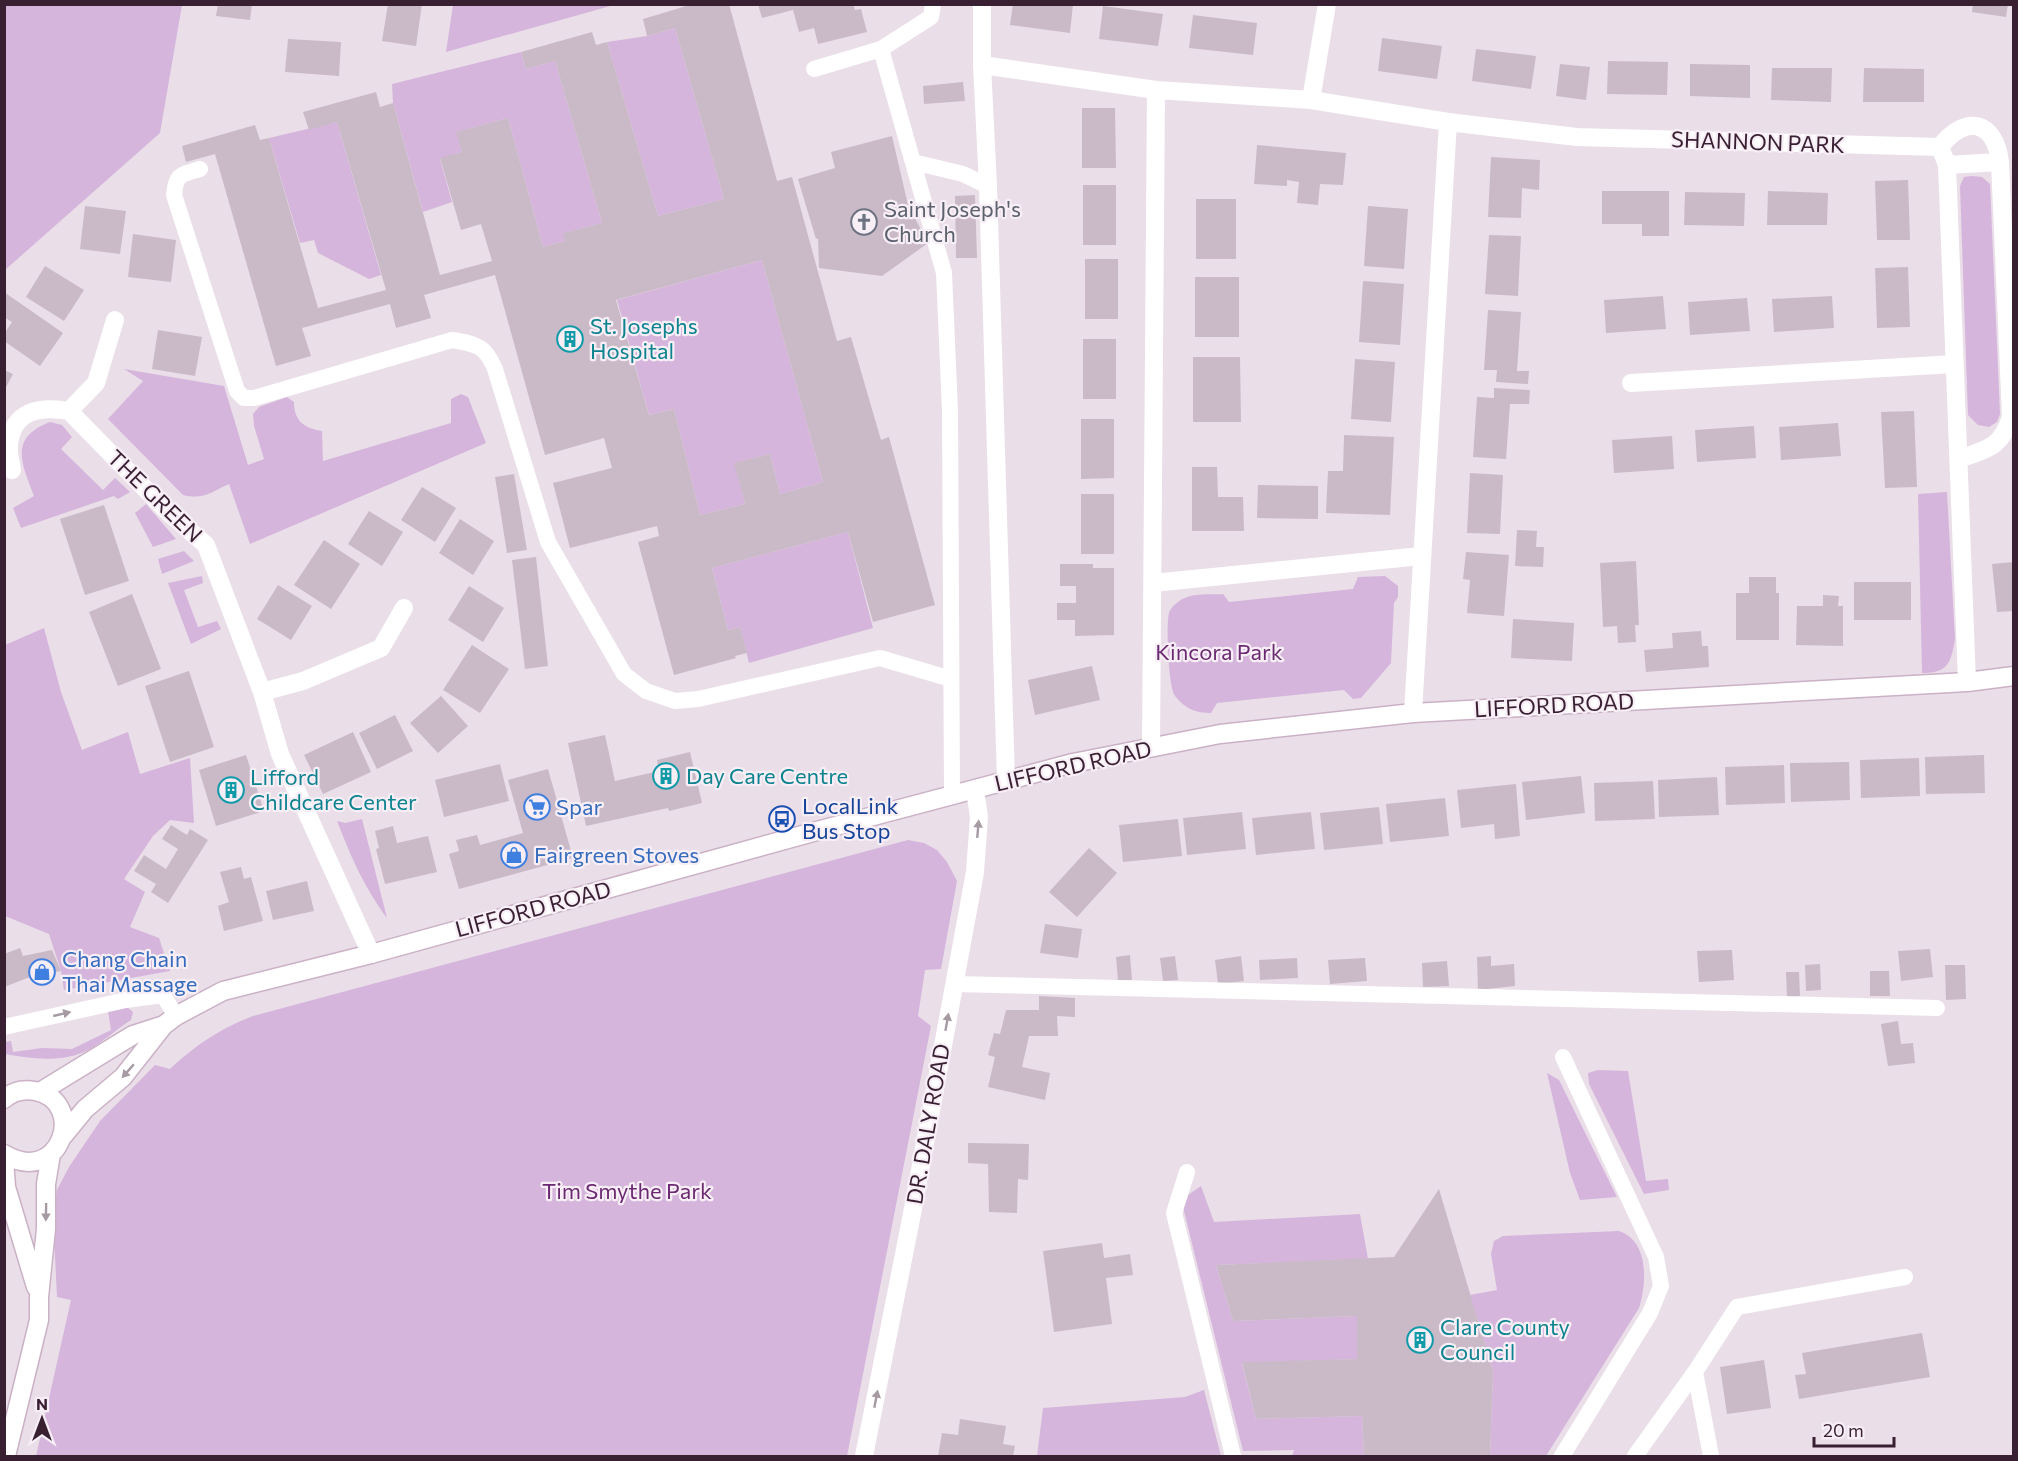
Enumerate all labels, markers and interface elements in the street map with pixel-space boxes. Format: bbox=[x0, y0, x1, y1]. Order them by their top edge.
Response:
street label: SHANNON PARK bbox=[1671, 125, 1846, 158]
place label: Saint Joseph's Church bbox=[884, 195, 1021, 247]
church icon: Saint Joseph's Church bbox=[849, 207, 879, 237]
place label: St. Josephs Hospital bbox=[590, 312, 698, 364]
building icon: St. Josephs Hospital bbox=[555, 324, 585, 354]
street label: THE GREEN bbox=[102, 444, 208, 548]
park label: Kincora Park bbox=[1155, 638, 1283, 665]
street label: LIFFORD ROAD bbox=[1473, 687, 1635, 722]
street label: LIFFORD ROAD bbox=[992, 734, 1154, 797]
building icon: Day Care Centre bbox=[651, 761, 681, 791]
place label: Day Care Centre bbox=[686, 762, 848, 789]
place label: Lifford Childcare Center bbox=[250, 763, 417, 815]
building icon: Lifford Childcare Center bbox=[216, 775, 246, 805]
supermarket icon: Spar bbox=[522, 792, 552, 822]
place label: LocalLink Bus Stop bbox=[802, 792, 899, 844]
place label: Spar bbox=[556, 793, 602, 820]
bus stop icon: LocalLink Bus Stop bbox=[767, 804, 797, 834]
one-way arrow bbox=[973, 820, 983, 839]
shop icon: Fairgreen Stoves bbox=[499, 840, 529, 870]
place label: Fairgreen Stoves bbox=[534, 841, 699, 868]
street label: LIFFORD ROAD bbox=[452, 875, 614, 942]
place label: Chang Chain Thai Massage bbox=[62, 945, 197, 997]
shop icon: Chang Chain Thai Massage bbox=[27, 957, 57, 987]
one-way arrow bbox=[52, 1009, 71, 1019]
one-way arrow bbox=[943, 1012, 952, 1031]
street label: DR. DALY ROAD bbox=[900, 1041, 955, 1206]
one-way arrow bbox=[121, 1063, 134, 1079]
park label: Tim Smythe Park bbox=[542, 1177, 712, 1204]
one-way arrow bbox=[41, 1202, 51, 1221]
place label: Clare County Council bbox=[1440, 1313, 1570, 1365]
building icon: Clare County Council bbox=[1405, 1325, 1435, 1355]
north arrow bbox=[12, 1389, 72, 1449]
one-way arrow bbox=[872, 1389, 881, 1408]
text: N bbox=[36, 1394, 48, 1413]
scale bar bbox=[1814, 1410, 1894, 1448]
text: 20 m bbox=[1823, 1419, 1864, 1441]

